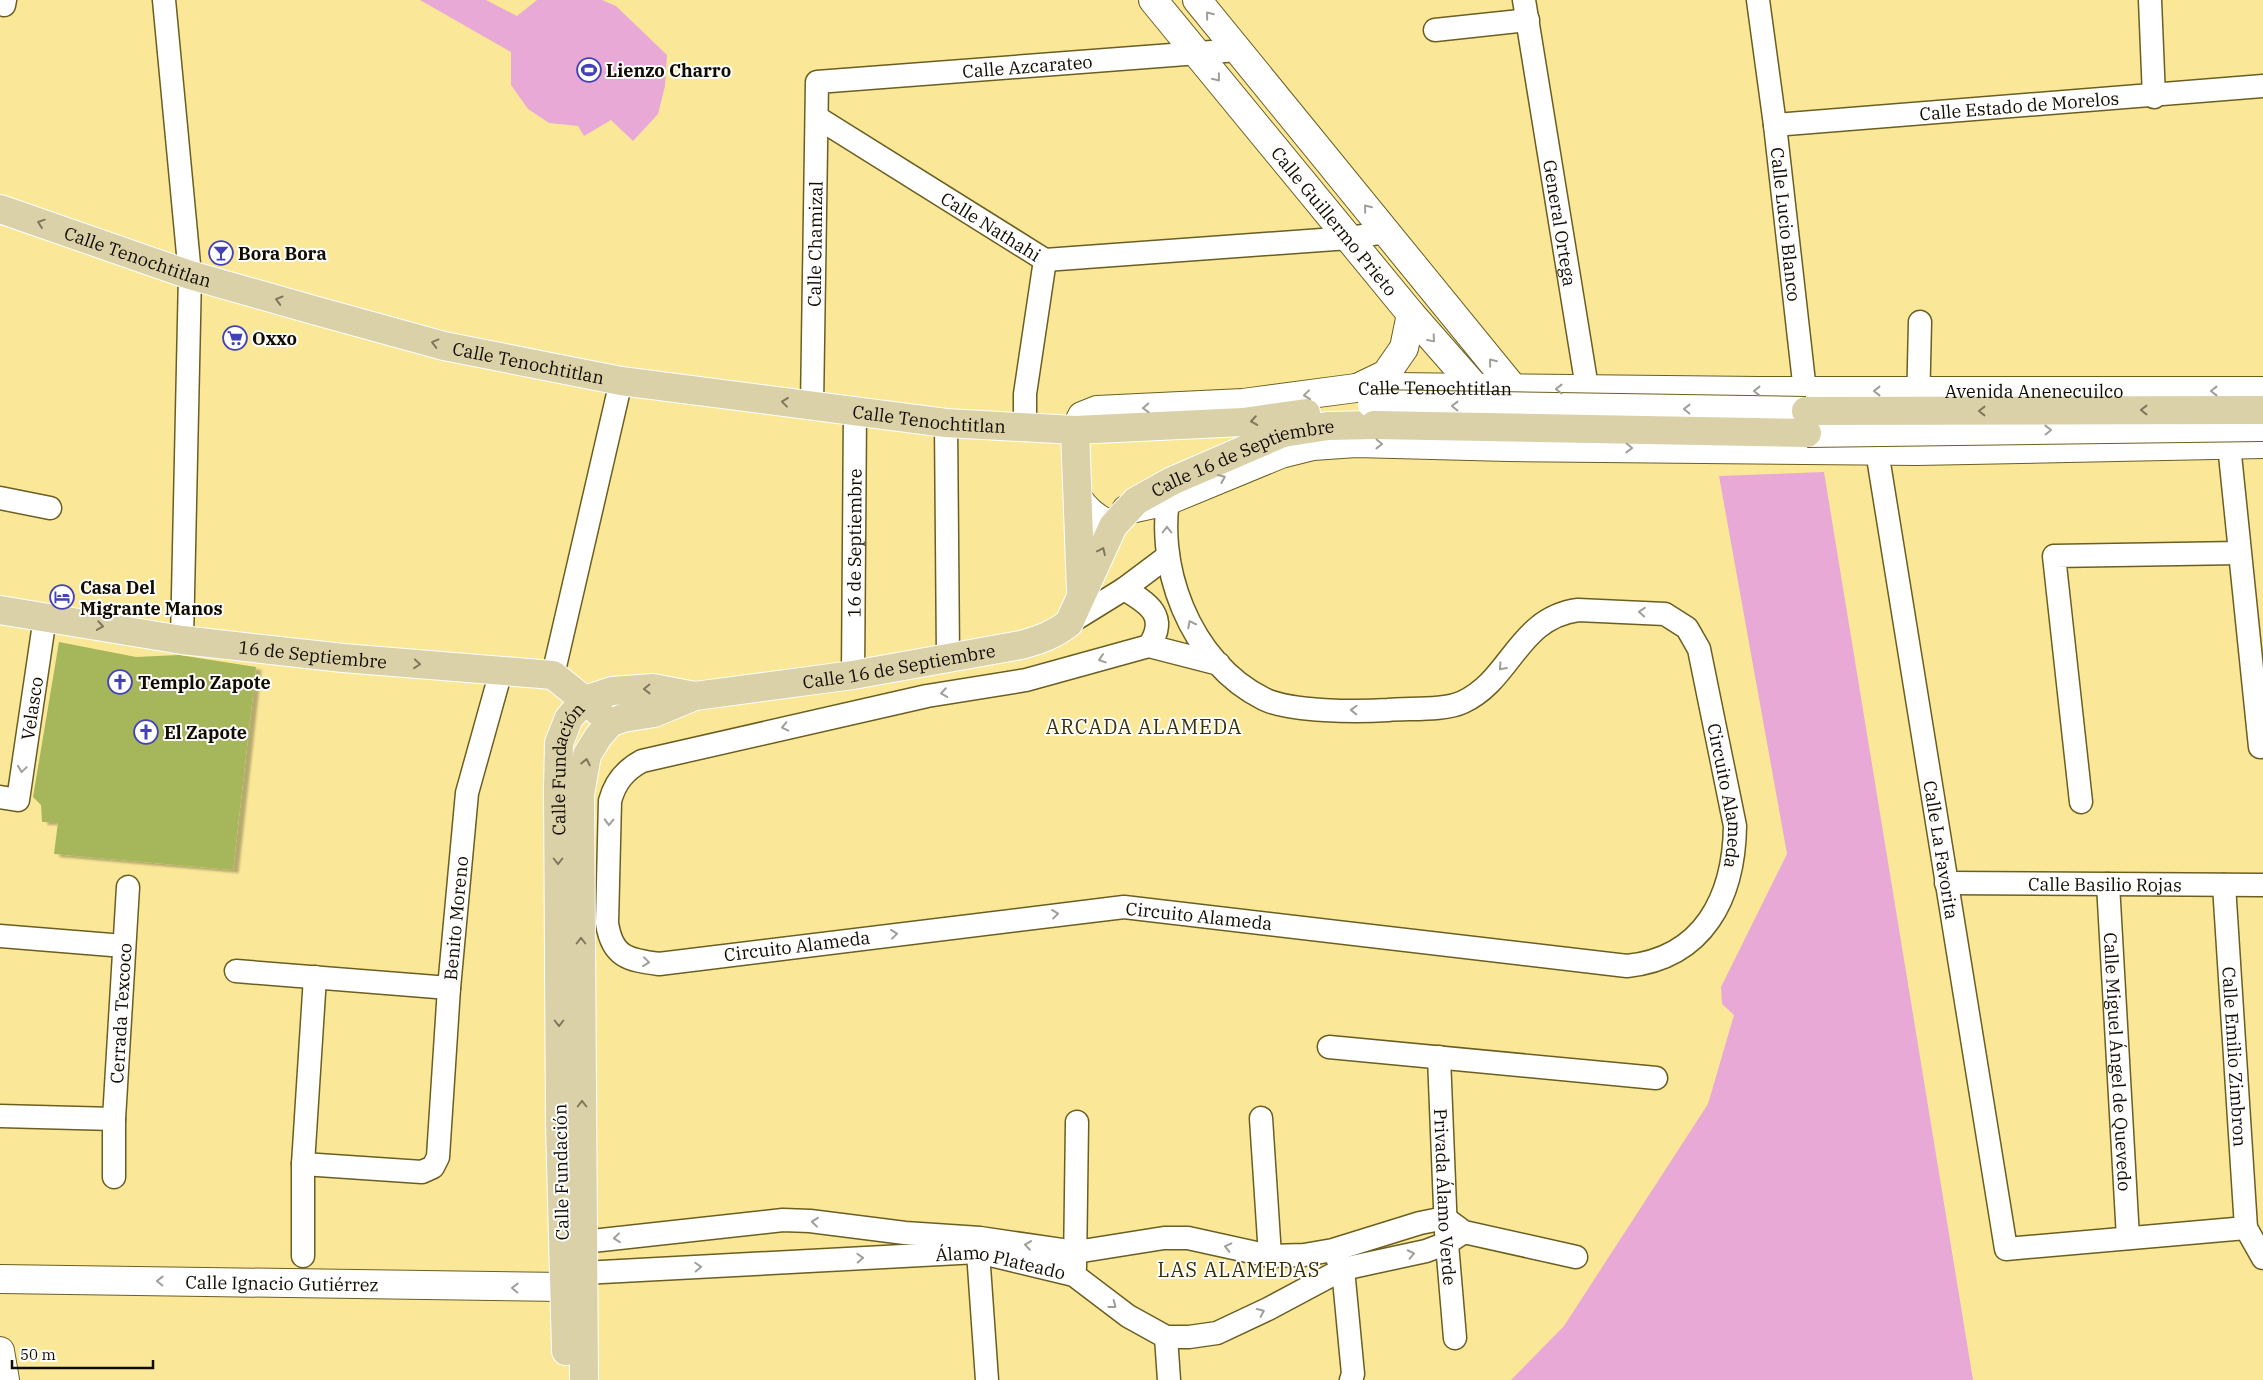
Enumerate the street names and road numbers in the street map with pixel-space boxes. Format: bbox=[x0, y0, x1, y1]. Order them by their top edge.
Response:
street label: Calle Azcarateo bbox=[961, 50, 1093, 82]
street label: Calle Estado de Morelos bbox=[1918, 86, 2120, 125]
street label: Calle Guillermo Prieto bbox=[1266, 142, 1403, 300]
street label: Calle Lucio Blanco bbox=[1766, 146, 1806, 303]
street label: General Ortega bbox=[1539, 158, 1582, 288]
street label: Calle Chamizal bbox=[802, 181, 827, 307]
street label: Calle Nathahi bbox=[937, 186, 1046, 266]
street label: Calle Tenochtitlan bbox=[61, 221, 214, 292]
street label: Calle Tenochtitlan bbox=[451, 336, 606, 389]
street label: Calle Tenochtitlan bbox=[1358, 375, 1512, 400]
street label: Avenida Anenecuilco bbox=[1945, 380, 2123, 403]
street label: Calle Tenochtitlan bbox=[851, 400, 1007, 438]
street label: Calle 16 de Septiembre bbox=[1147, 414, 1335, 502]
street label: 16 de Septiembre bbox=[842, 468, 866, 618]
street label: 16 de Septiembre bbox=[237, 635, 388, 673]
street label: Calle 16 de Septiembre bbox=[801, 638, 997, 693]
street label: Velasco bbox=[15, 675, 48, 742]
street label: Calle Fundación bbox=[546, 697, 589, 836]
street label: Circuito Alameda bbox=[1703, 721, 1747, 870]
street label: Calle La Favorita bbox=[1919, 779, 1964, 921]
street label: Benito Moreno bbox=[438, 855, 473, 981]
street label: Calle Basilio Rojas bbox=[2028, 872, 2182, 896]
street label: Circuito Alameda bbox=[1125, 897, 1274, 935]
street label: Circuito Alameda bbox=[723, 926, 872, 966]
street label: Calle Miguel Ángel de Quevedo bbox=[2099, 932, 2137, 1192]
street label: Cerrada Texcoco bbox=[105, 942, 136, 1084]
street label: Calle Emilio Zimbron bbox=[2218, 966, 2252, 1147]
street label: Calle Fundación bbox=[548, 1103, 574, 1241]
street label: Privada Álamo Verde bbox=[1430, 1108, 1462, 1286]
street label: Álamo Plateado bbox=[935, 1240, 1068, 1284]
street label: Calle Ignacio Gutiérrez bbox=[185, 1270, 379, 1296]

